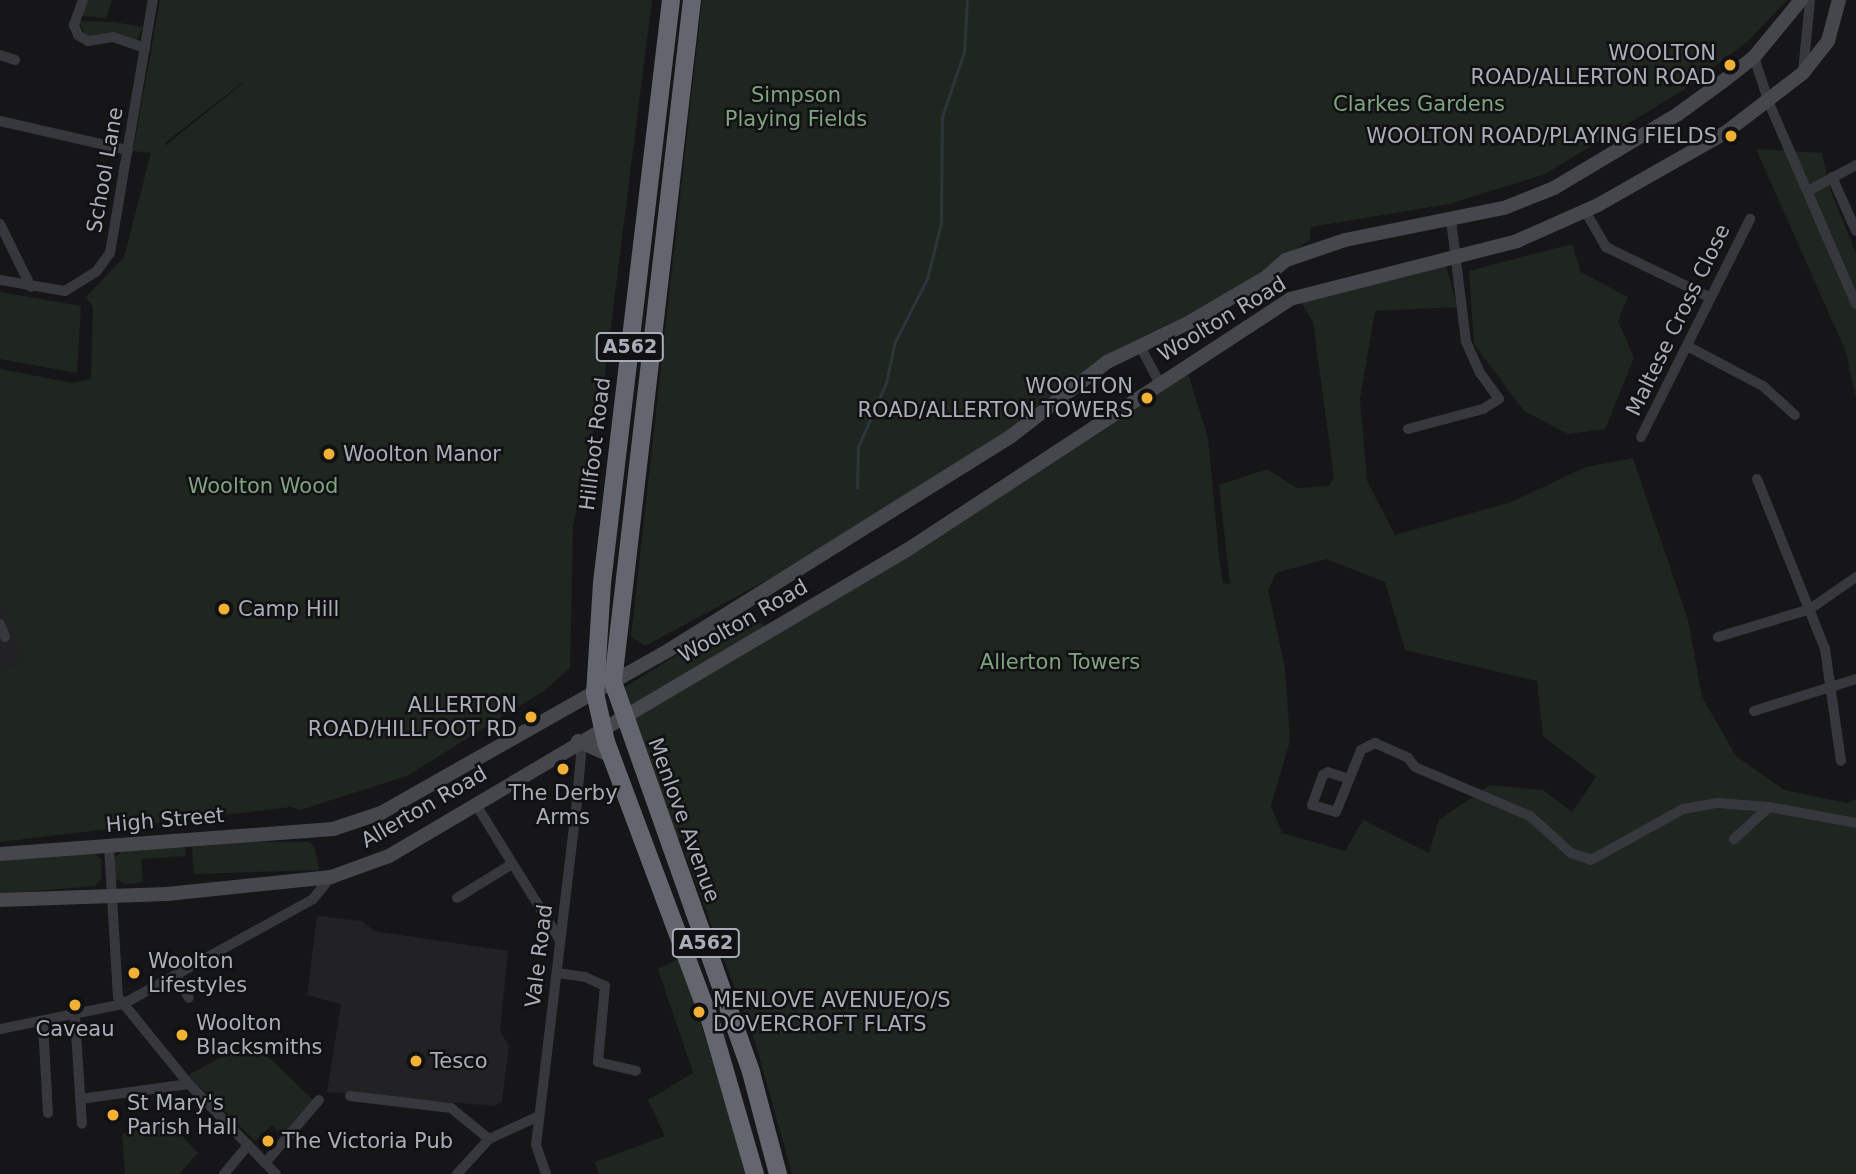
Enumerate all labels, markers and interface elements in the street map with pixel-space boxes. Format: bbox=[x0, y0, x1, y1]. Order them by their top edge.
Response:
place label: WOOLTON ROAD/ALLERTON ROAD bbox=[1471, 40, 1716, 90]
marker: WOOLTON ROAD/ALLERTON ROAD bbox=[1722, 57, 1738, 73]
park label: Simpson Playing Fields bbox=[725, 82, 867, 132]
park label: Clarkes Gardens bbox=[1333, 91, 1505, 117]
street label: School Lane bbox=[82, 105, 128, 235]
place label: WOOLTON ROAD/PLAYING FIELDS bbox=[1366, 123, 1717, 149]
marker: WOOLTON ROAD/PLAYING FIELDS bbox=[1723, 128, 1739, 144]
street label: Maltese Cross Close bbox=[1621, 220, 1735, 420]
street label: Woolton Road bbox=[1153, 271, 1291, 367]
road number: A562 bbox=[595, 332, 665, 362]
place label: WOOLTON ROAD/ALLERTON TOWERS bbox=[857, 373, 1133, 423]
street label: Hillfoot Road bbox=[574, 376, 616, 512]
marker: WOOLTON ROAD/ALLERTON TOWERS bbox=[1139, 390, 1155, 406]
place label: Woolton Manor bbox=[343, 441, 501, 467]
marker: Woolton Manor bbox=[321, 446, 337, 462]
park label: Woolton Wood bbox=[188, 473, 338, 499]
street label: Woolton Road bbox=[674, 574, 812, 668]
place label: Camp Hill bbox=[238, 596, 339, 622]
marker: Camp Hill bbox=[216, 601, 232, 617]
park label: Allerton Towers bbox=[980, 649, 1140, 675]
place label: ALLERTON ROAD/HILLFOOT RD bbox=[308, 692, 517, 742]
marker: ALLERTON ROAD/HILLFOOT RD bbox=[523, 709, 539, 725]
street label: Menlove Avenue bbox=[643, 734, 725, 906]
street label: Allerton Road bbox=[356, 761, 492, 853]
marker: The Derby Arms bbox=[555, 761, 571, 777]
place label: The Derby Arms bbox=[508, 780, 618, 830]
street label: High Street bbox=[105, 802, 225, 838]
street label: Vale Road bbox=[520, 903, 558, 1009]
road number: A562 bbox=[671, 928, 741, 959]
place label: Woolton Lifestyles bbox=[148, 948, 247, 998]
marker: Woolton Lifestyles bbox=[126, 965, 142, 981]
place label: MENLOVE AVENUE/O/S DOVERCROFT FLATS bbox=[713, 987, 951, 1037]
marker: Caveau bbox=[67, 997, 83, 1013]
marker: MENLOVE AVENUE/O/S DOVERCROFT FLATS bbox=[691, 1004, 707, 1020]
place label: Woolton Blacksmiths bbox=[196, 1010, 323, 1060]
place label: Caveau bbox=[35, 1016, 115, 1042]
marker: Woolton Blacksmiths bbox=[174, 1027, 190, 1043]
place label: Tesco bbox=[430, 1048, 488, 1074]
marker: Tesco bbox=[408, 1053, 424, 1069]
place label: St Mary's Parish Hall bbox=[127, 1090, 237, 1140]
marker: St Mary's Parish Hall bbox=[105, 1107, 121, 1123]
place label: The Victoria Pub bbox=[282, 1128, 453, 1154]
marker: The Victoria Pub bbox=[260, 1133, 276, 1149]

